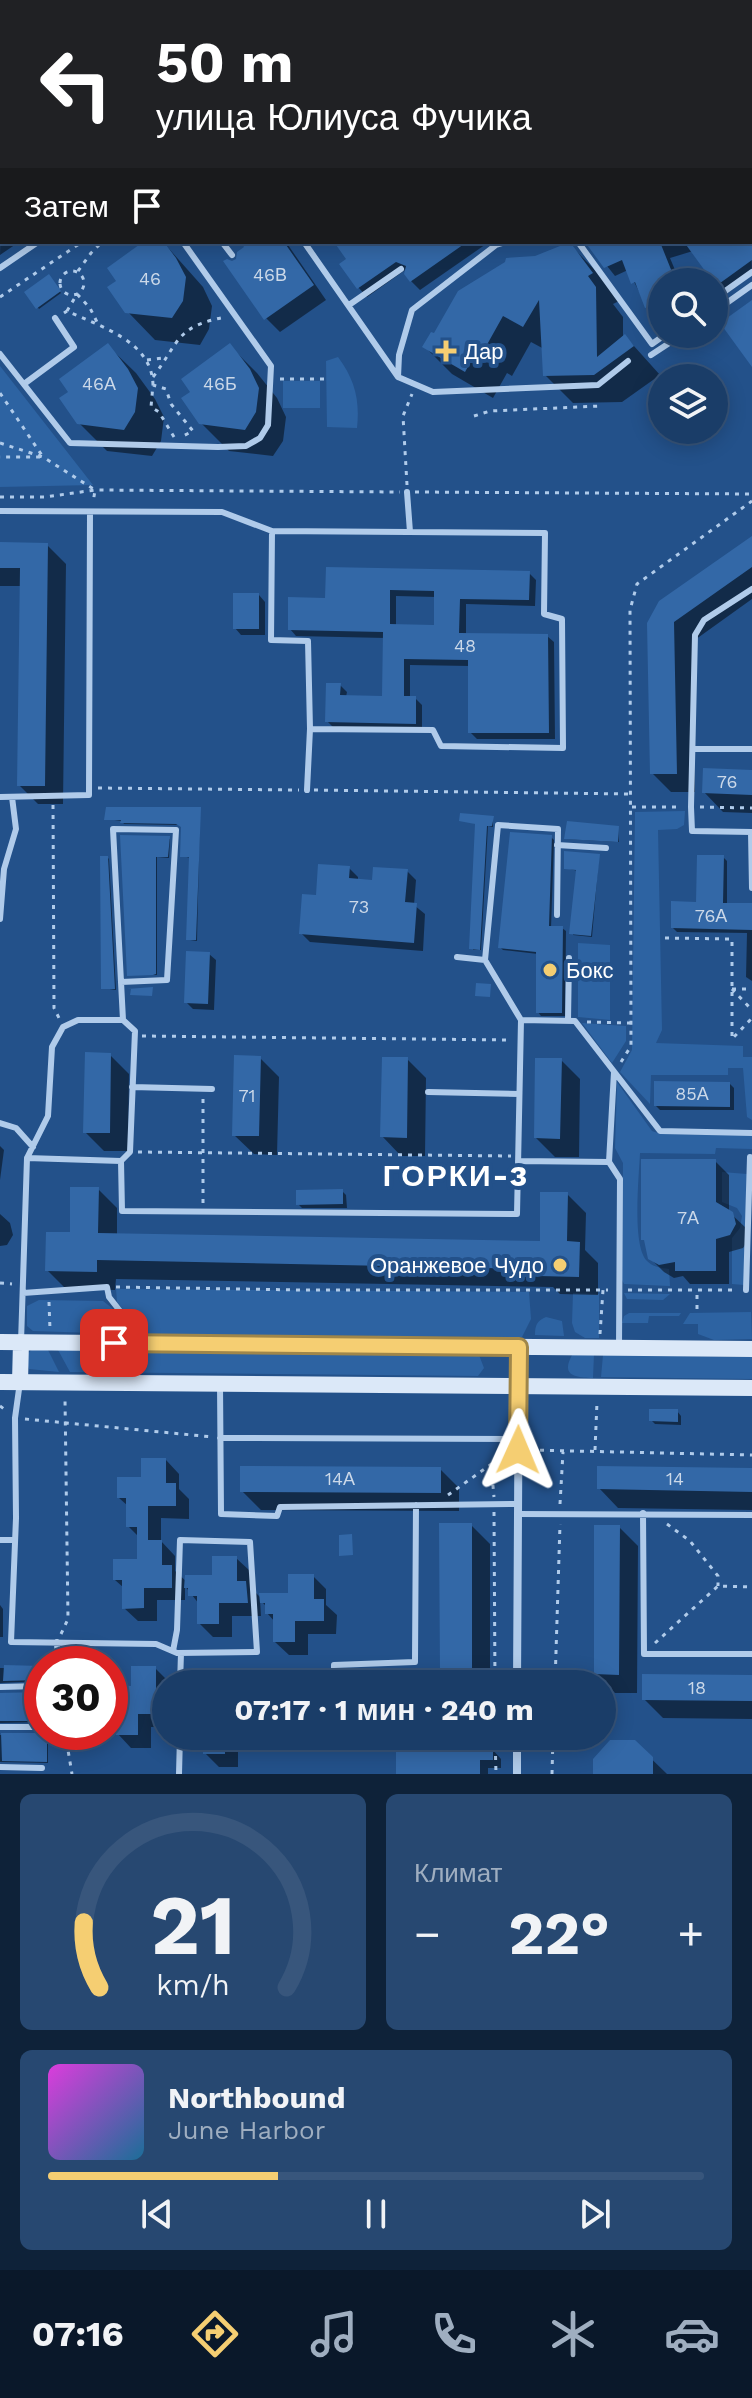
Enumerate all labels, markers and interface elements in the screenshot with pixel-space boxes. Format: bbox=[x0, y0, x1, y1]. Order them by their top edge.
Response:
text: 50 m bbox=[156, 30, 293, 96]
icon: left bbox=[24, 32, 128, 136]
text: улица Юлиуса Фучика bbox=[156, 97, 532, 139]
icon: arrive bbox=[125, 184, 169, 228]
text: Затем bbox=[24, 189, 109, 224]
house number: 46В bbox=[253, 264, 287, 285]
house number: 46 bbox=[139, 268, 161, 289]
map controls bbox=[648, 268, 728, 444]
button: search bbox=[648, 268, 728, 348]
place label: Дар bbox=[464, 339, 503, 364]
marker: Дар bbox=[435, 340, 457, 362]
button: layers bbox=[648, 364, 728, 444]
house number: 46А bbox=[82, 373, 116, 394]
house number: 46Б bbox=[203, 373, 237, 394]
house number: 48 bbox=[454, 635, 476, 656]
house number: 76 bbox=[717, 771, 737, 792]
house number: 73 bbox=[349, 896, 369, 917]
house number: 76А bbox=[695, 905, 727, 926]
place label: Бокс bbox=[566, 958, 614, 983]
marker: Бокс bbox=[541, 961, 559, 979]
house number: 85А bbox=[675, 1083, 709, 1104]
house number: 71 bbox=[238, 1085, 256, 1106]
district label: ГОРКИ-3 bbox=[383, 1158, 529, 1193]
house number: 7А bbox=[677, 1207, 699, 1228]
place label: Оранжевое Чудо bbox=[370, 1253, 544, 1278]
marker: Оранжевое Чудо bbox=[551, 1256, 569, 1274]
pin bbox=[80, 1309, 148, 1377]
icon: arrive bbox=[92, 1321, 136, 1365]
position arrow bbox=[476, 1408, 560, 1492]
house number: 14А bbox=[325, 1468, 355, 1489]
house number: 14 bbox=[666, 1468, 684, 1489]
speed limit sign: 30 bbox=[24, 1646, 128, 1750]
house number: 18 bbox=[688, 1677, 706, 1698]
text: 07:17 · 1 мин · 240 m bbox=[234, 1692, 534, 1727]
text: Климат bbox=[414, 1858, 503, 1888]
text: 21 bbox=[150, 1877, 236, 1974]
text: 22° bbox=[508, 1898, 610, 1969]
text: − bbox=[414, 1908, 441, 1960]
text: + bbox=[677, 1908, 704, 1960]
text: km/h bbox=[156, 1968, 230, 2002]
text: Northbound bbox=[168, 2080, 345, 2115]
text: June Harbor bbox=[168, 2115, 325, 2145]
icon: previous bbox=[135, 2192, 179, 2236]
icon: pause bbox=[354, 2192, 398, 2236]
icon: next bbox=[573, 2192, 617, 2236]
icon: directions bbox=[187, 2306, 243, 2362]
icon: music bbox=[306, 2306, 362, 2362]
icon: phone bbox=[426, 2306, 482, 2362]
icon: climate bbox=[545, 2306, 601, 2362]
icon: car bbox=[664, 2306, 720, 2362]
text: 07:16 bbox=[32, 2313, 124, 2355]

